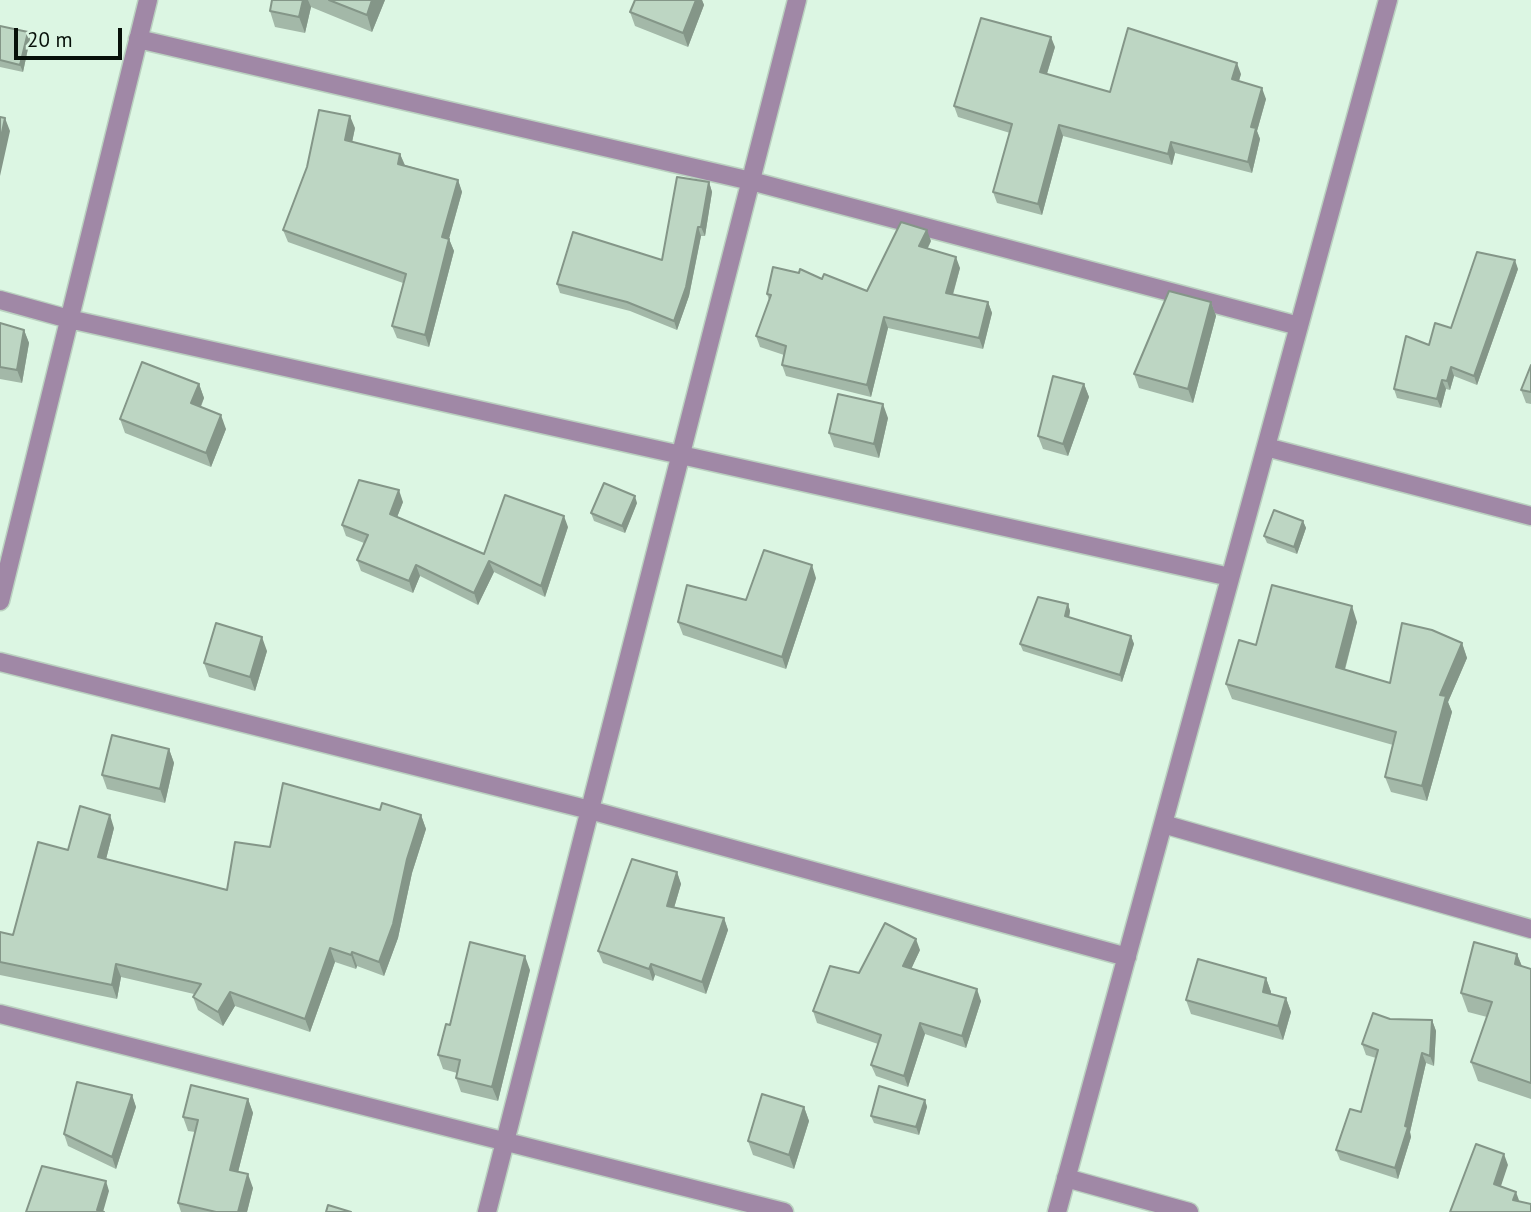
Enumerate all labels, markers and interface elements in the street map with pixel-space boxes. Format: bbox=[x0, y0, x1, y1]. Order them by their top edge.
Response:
scale bar bbox=[18, 14, 126, 58]
text: 20 m bbox=[27, 26, 73, 53]

